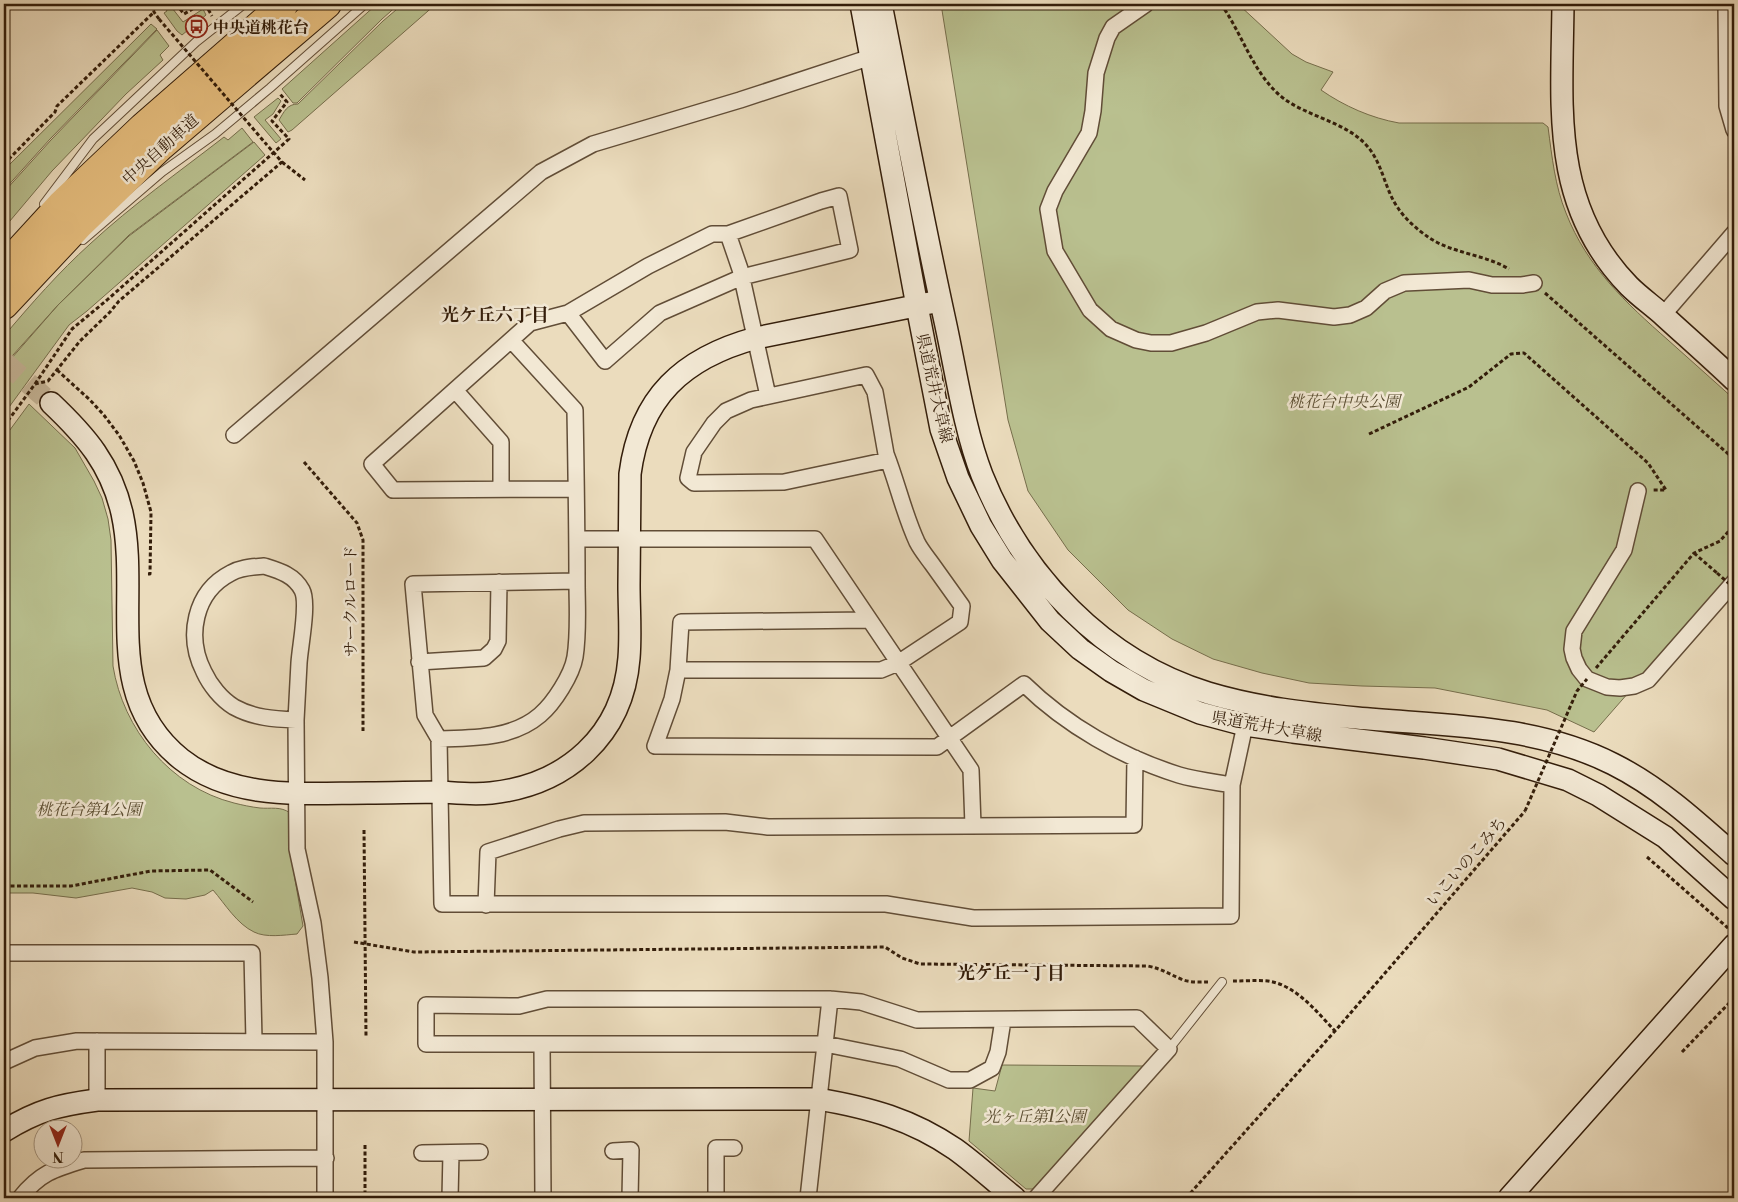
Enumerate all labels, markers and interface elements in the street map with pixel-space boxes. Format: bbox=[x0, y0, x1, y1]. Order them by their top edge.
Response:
bus stop icon: 中央道桃花台 bbox=[185, 15, 209, 39]
place label: 中央道桃花台 bbox=[213, 18, 309, 38]
street label: 中央自動車道 bbox=[118, 110, 203, 189]
district label: 光ケ丘六丁目 bbox=[441, 304, 549, 327]
street label: 県道荒井大草線 bbox=[912, 331, 956, 445]
park label: 桃花台中央公園 bbox=[1288, 392, 1403, 412]
street label: サークルロード bbox=[341, 545, 361, 657]
street label: 県道荒井大草線 bbox=[1210, 707, 1324, 747]
park label: 桃花台第4公園 bbox=[37, 800, 144, 820]
street label: いこいのこみち bbox=[1422, 813, 1511, 910]
district label: 光ケ丘一丁目 bbox=[957, 962, 1065, 985]
park label: 光ヶ丘第1公園 bbox=[984, 1107, 1089, 1127]
north arrow bbox=[32, 1120, 82, 1170]
text: N bbox=[52, 1147, 64, 1165]

